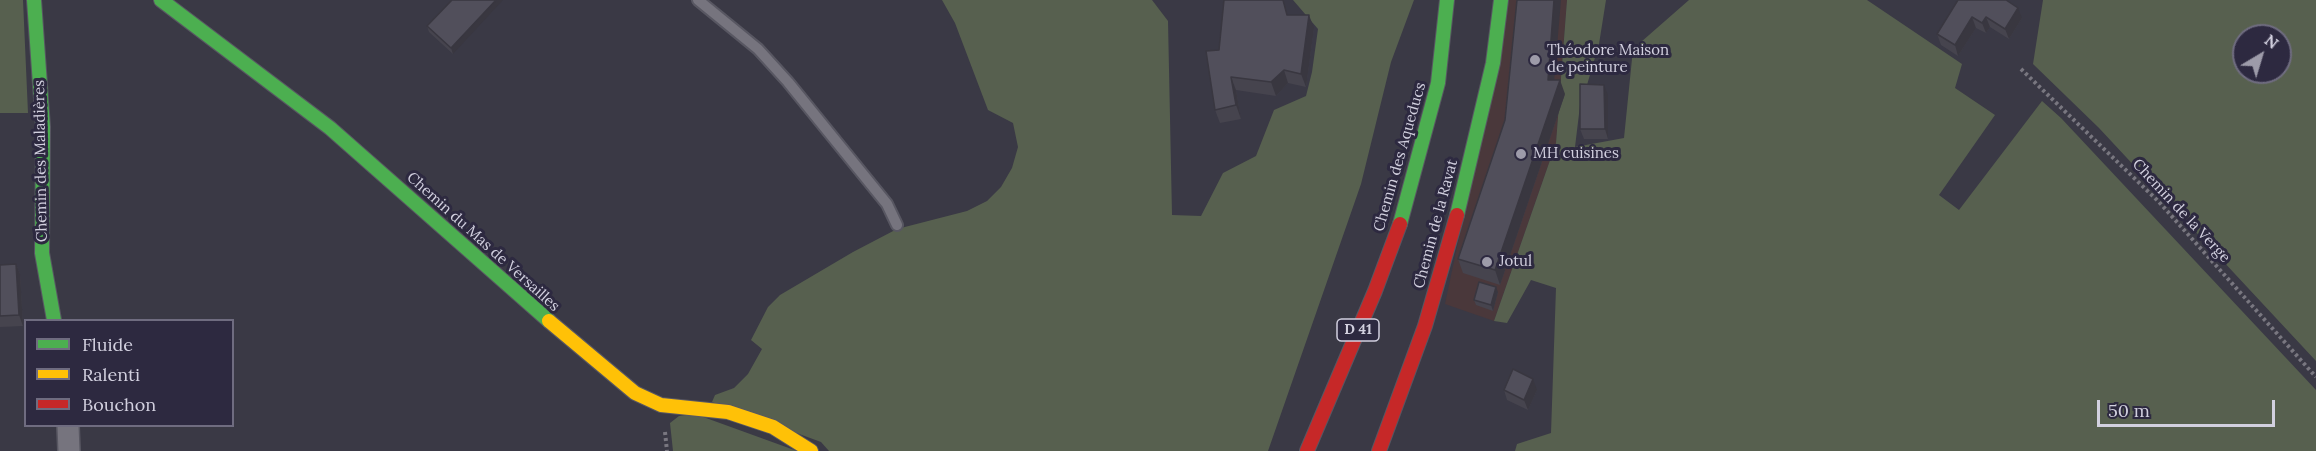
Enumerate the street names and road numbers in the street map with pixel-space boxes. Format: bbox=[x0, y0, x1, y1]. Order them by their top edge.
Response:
street label: Chemin des Maladières bbox=[31, 80, 51, 242]
street label: Chemin des Aqueducs bbox=[1370, 80, 1430, 234]
street label: Chemin de la Verge bbox=[2128, 155, 2234, 267]
street label: Chemin de la Ravat bbox=[1410, 157, 1462, 291]
street label: Chemin du Mas de Versailles bbox=[403, 169, 563, 315]
road number: D 41 bbox=[1337, 319, 1379, 341]

